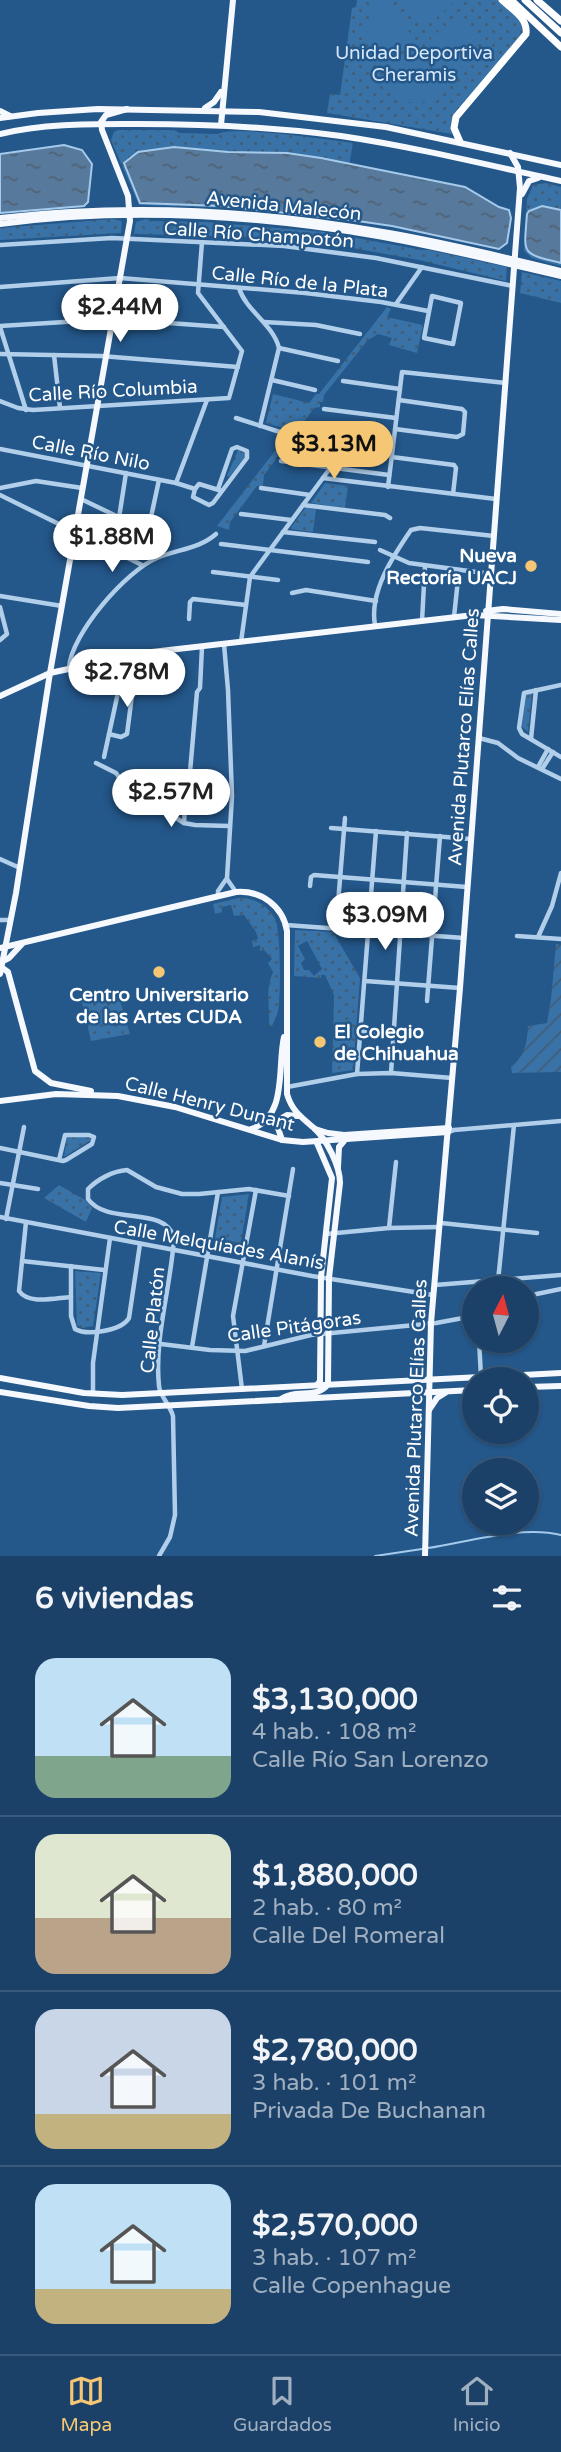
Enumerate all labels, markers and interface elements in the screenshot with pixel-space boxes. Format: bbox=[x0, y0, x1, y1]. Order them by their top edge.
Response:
park label: Unidad Deportiva Cheramis bbox=[335, 42, 493, 86]
street label: Avenida Malecón bbox=[205, 187, 363, 225]
street label: Calle Río Champotón bbox=[163, 217, 355, 253]
street label: Calle Río de la Plata bbox=[210, 262, 389, 302]
pin: $2.44M bbox=[63, 284, 177, 344]
text: $2.44M bbox=[77, 293, 163, 321]
street label: Calle Río Columbia bbox=[28, 376, 198, 406]
pin: $3.13M bbox=[277, 421, 391, 481]
text: $3.13M bbox=[291, 430, 377, 458]
street label: Calle Río Nilo bbox=[30, 431, 152, 475]
pin: $1.88M bbox=[55, 514, 169, 574]
text: $1.88M bbox=[69, 523, 155, 551]
place label: Nueva Rectoría UACJ bbox=[386, 545, 517, 589]
marker: Nueva Rectoría UACJ bbox=[523, 558, 539, 574]
street label: Avenida Plutarco Elías Calles bbox=[444, 608, 484, 867]
pin: $2.78M bbox=[70, 650, 184, 709]
text: $2.78M bbox=[84, 658, 170, 686]
pin: $2.57M bbox=[114, 770, 228, 829]
text: $2.57M bbox=[128, 778, 214, 806]
pin: $3.09M bbox=[328, 892, 442, 952]
text: $3.09M bbox=[342, 901, 428, 929]
marker: Centro Universitario de las Artes CUDA bbox=[151, 964, 167, 980]
place label: Centro Universitario de las Artes CUDA bbox=[69, 984, 249, 1028]
place label: El Colegio de Chihuahua bbox=[334, 1021, 459, 1065]
marker: El Colegio de Chihuahua bbox=[312, 1034, 328, 1050]
street label: Calle Henry Dunant bbox=[122, 1072, 297, 1136]
street label: Calle Melquíades Alanís bbox=[112, 1216, 326, 1274]
street label: Calle Platón bbox=[136, 1266, 170, 1375]
north arrow bbox=[462, 1276, 539, 1353]
map controls bbox=[462, 1276, 539, 1535]
street label: Avenida Plutarco Elías Calles bbox=[401, 1279, 431, 1537]
street label: Calle Pitágoras bbox=[226, 1307, 362, 1347]
button: locate bbox=[462, 1367, 539, 1444]
button: layers bbox=[462, 1458, 539, 1535]
icon: filters bbox=[488, 1579, 526, 1617]
text: 6 viviendas bbox=[35, 1580, 194, 1617]
text: $3,130,000 bbox=[252, 1681, 418, 1718]
icon: home bbox=[91, 1686, 175, 1770]
text: 4 hab. · 108 m² bbox=[252, 1718, 417, 1746]
text: Calle Río San Lorenzo bbox=[252, 1746, 489, 1774]
text: $1,880,000 bbox=[252, 1857, 418, 1894]
icon: home bbox=[91, 1862, 175, 1946]
text: 2 hab. · 80 m² bbox=[252, 1894, 402, 1922]
text: Calle Del Romeral bbox=[252, 1922, 445, 1950]
text: $2,780,000 bbox=[252, 2032, 418, 2069]
icon: home bbox=[91, 2037, 175, 2121]
text: 3 hab. · 101 m² bbox=[252, 2069, 417, 2097]
text: Privada De Buchanan bbox=[252, 2097, 486, 2125]
text: $2,570,000 bbox=[252, 2207, 418, 2244]
icon: home bbox=[91, 2212, 175, 2296]
text: 3 hab. · 107 m² bbox=[252, 2244, 417, 2272]
text: Calle Copenhague bbox=[252, 2272, 451, 2300]
tab: Mapa bbox=[60, 2372, 112, 2436]
tab: Guardados bbox=[233, 2372, 332, 2436]
tab: Inicio bbox=[453, 2372, 501, 2436]

